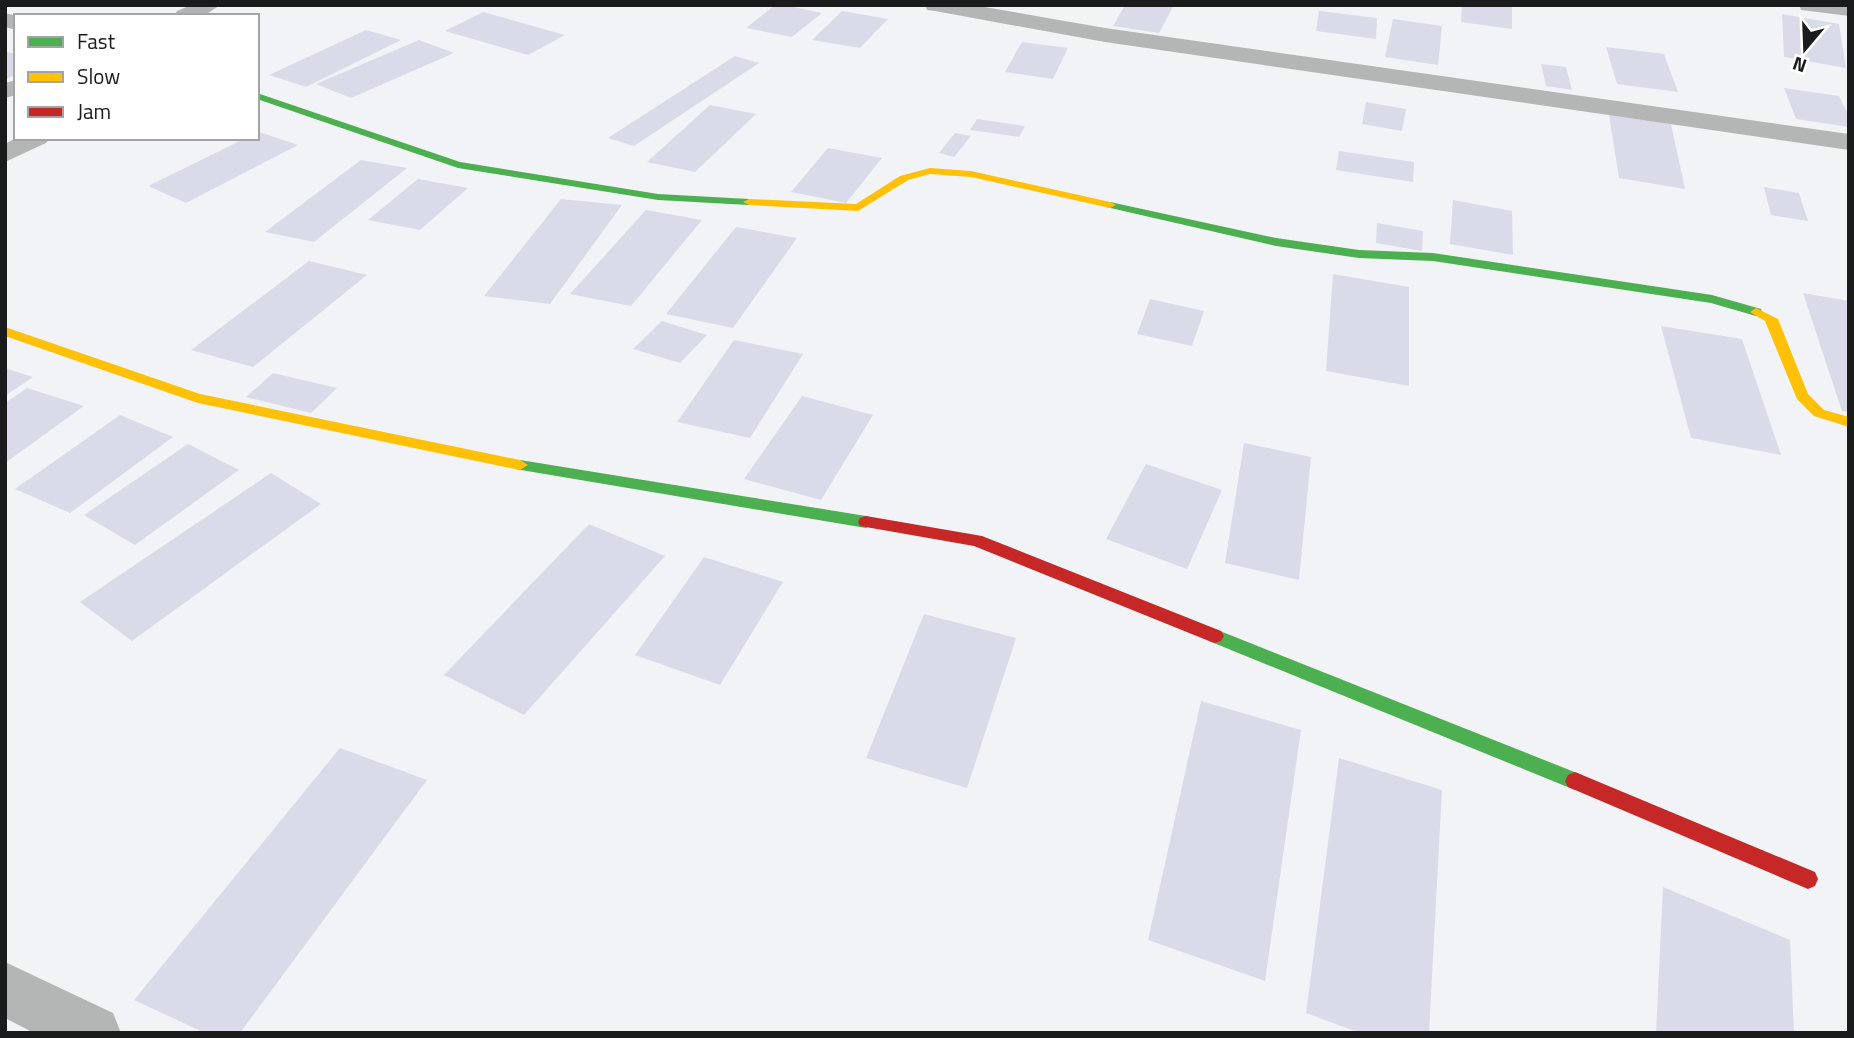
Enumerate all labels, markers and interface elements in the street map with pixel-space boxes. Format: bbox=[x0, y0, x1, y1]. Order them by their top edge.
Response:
legend bbox=[14, 14, 259, 140]
north arrow bbox=[1770, 14, 1840, 84]
text: Fast bbox=[77, 25, 116, 57]
text: N bbox=[1788, 50, 1810, 81]
text: Slow bbox=[77, 60, 120, 92]
text: Jam bbox=[77, 95, 111, 127]

